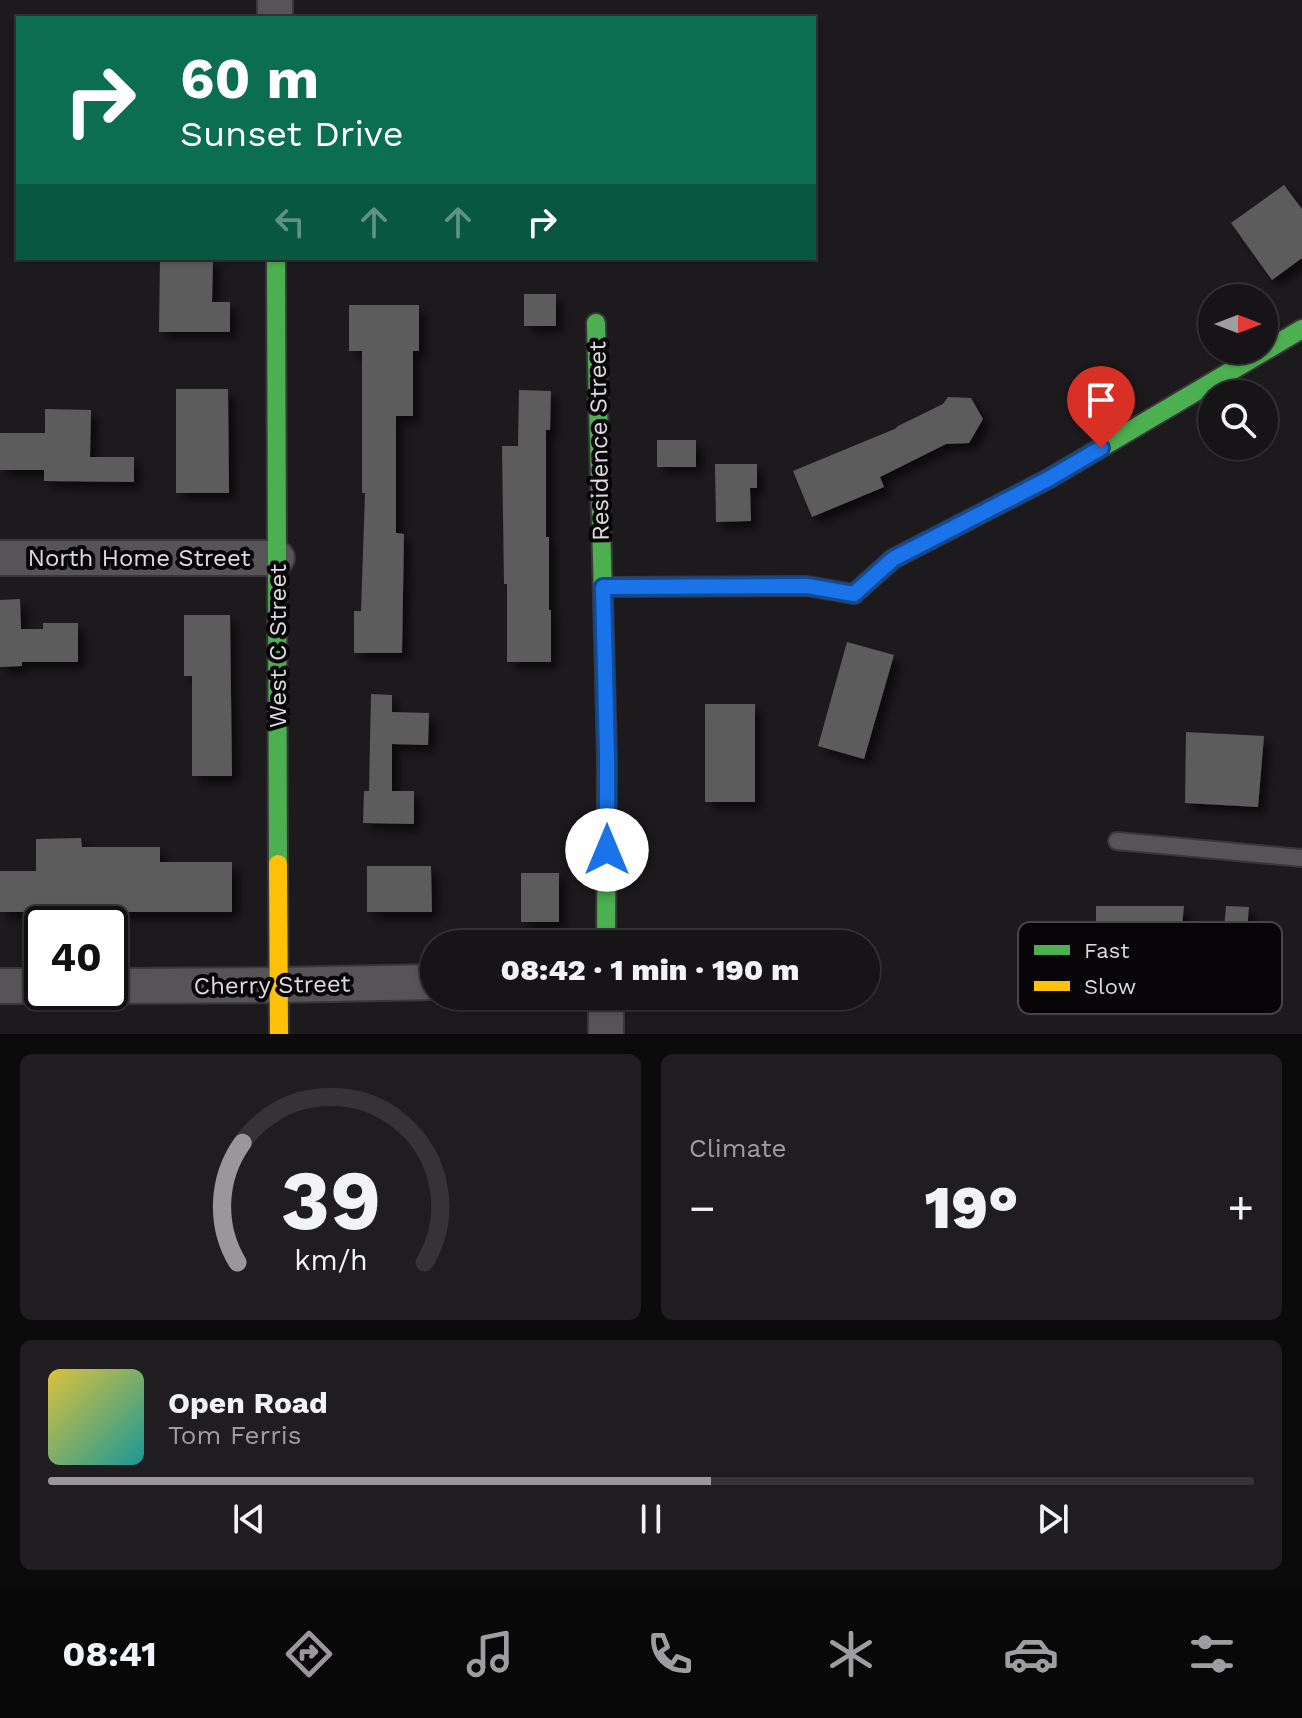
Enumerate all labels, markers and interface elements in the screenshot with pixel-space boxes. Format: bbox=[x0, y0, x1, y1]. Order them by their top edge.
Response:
text: 60 m bbox=[180, 46, 319, 112]
icon: right bbox=[48, 48, 152, 152]
text: Sunset Drive bbox=[180, 113, 404, 155]
icon: left bbox=[268, 200, 312, 244]
icon: ahead bbox=[352, 200, 396, 244]
icon: ahead bbox=[436, 200, 480, 244]
icon: right bbox=[520, 200, 564, 244]
north arrow bbox=[1198, 284, 1278, 364]
map controls bbox=[1198, 284, 1278, 460]
street label: Residence Street bbox=[583, 341, 615, 541]
pin bbox=[1067, 366, 1135, 448]
icon: arrive bbox=[1079, 378, 1123, 422]
button: search bbox=[1198, 380, 1278, 460]
street label: North Home Street bbox=[28, 544, 250, 572]
street label: West C Street bbox=[264, 564, 292, 728]
position arrow bbox=[565, 808, 649, 892]
speed limit sign: 40 bbox=[24, 906, 128, 1010]
legend bbox=[1018, 922, 1282, 1014]
text: Fast bbox=[1084, 938, 1130, 963]
text: 08:42 · 1 min · 190 m bbox=[501, 952, 799, 987]
street label: Cherry Street bbox=[193, 970, 351, 1000]
text: Slow bbox=[1084, 974, 1136, 999]
text: Climate bbox=[689, 1133, 787, 1163]
text: 39 bbox=[280, 1152, 381, 1249]
text: 19° bbox=[924, 1172, 1019, 1243]
text: − bbox=[689, 1182, 716, 1234]
text: + bbox=[1227, 1182, 1254, 1234]
text: km/h bbox=[294, 1243, 367, 1277]
text: Open Road bbox=[168, 1385, 328, 1420]
text: Tom Ferris bbox=[168, 1420, 301, 1450]
icon: previous bbox=[227, 1497, 271, 1541]
icon: pause bbox=[629, 1497, 673, 1541]
icon: next bbox=[1031, 1497, 1075, 1541]
icon: directions bbox=[281, 1626, 337, 1682]
icon: music bbox=[462, 1626, 518, 1682]
icon: phone bbox=[642, 1626, 698, 1682]
icon: climate bbox=[823, 1626, 879, 1682]
icon: car bbox=[1003, 1626, 1059, 1682]
icon: filters bbox=[1184, 1626, 1240, 1682]
text: 08:41 bbox=[62, 1633, 157, 1675]

